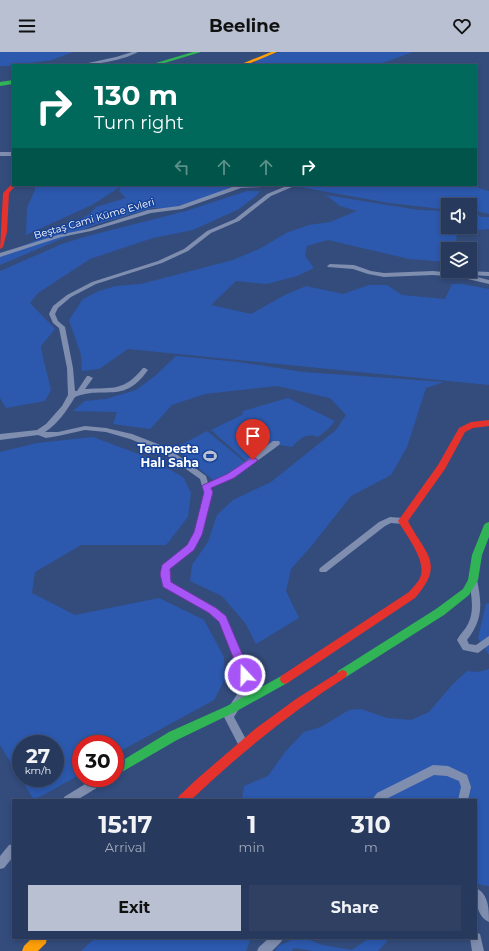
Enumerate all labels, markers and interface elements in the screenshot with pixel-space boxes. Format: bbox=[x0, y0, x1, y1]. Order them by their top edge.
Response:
icon: menu bbox=[16, 15, 38, 37]
text: Beeline bbox=[209, 15, 280, 37]
icon: heart bbox=[451, 15, 473, 37]
text: 130 m bbox=[94, 78, 178, 112]
icon: right bbox=[28, 80, 80, 132]
text: Turn right bbox=[94, 112, 184, 134]
icon: left bbox=[171, 156, 193, 178]
icon: ahead bbox=[213, 156, 235, 178]
icon: ahead bbox=[255, 156, 277, 178]
icon: right bbox=[297, 156, 319, 178]
street label: Beştaş Cami Küme Evleri bbox=[32, 195, 156, 242]
map controls bbox=[441, 198, 477, 278]
button: sound bbox=[441, 198, 477, 234]
button: layers bbox=[441, 242, 477, 278]
pin bbox=[236, 419, 270, 460]
icon: arrive bbox=[242, 425, 264, 447]
place label: Tempesta Halı Saha bbox=[137, 441, 199, 470]
sports icon: Tempesta Halı Saha bbox=[202, 448, 218, 464]
position arrow bbox=[224, 654, 266, 696]
speed limit sign: 30 bbox=[72, 735, 124, 787]
text: 27 bbox=[26, 744, 50, 768]
text: km/h bbox=[25, 764, 51, 777]
text: 15:17 bbox=[98, 810, 152, 839]
text: 1 bbox=[247, 810, 256, 839]
text: 310 bbox=[351, 810, 391, 839]
text: Arrival bbox=[105, 839, 146, 855]
text: min bbox=[239, 839, 265, 855]
text: m bbox=[364, 839, 378, 855]
button: Exit bbox=[28, 885, 241, 931]
button: Share bbox=[249, 885, 461, 931]

